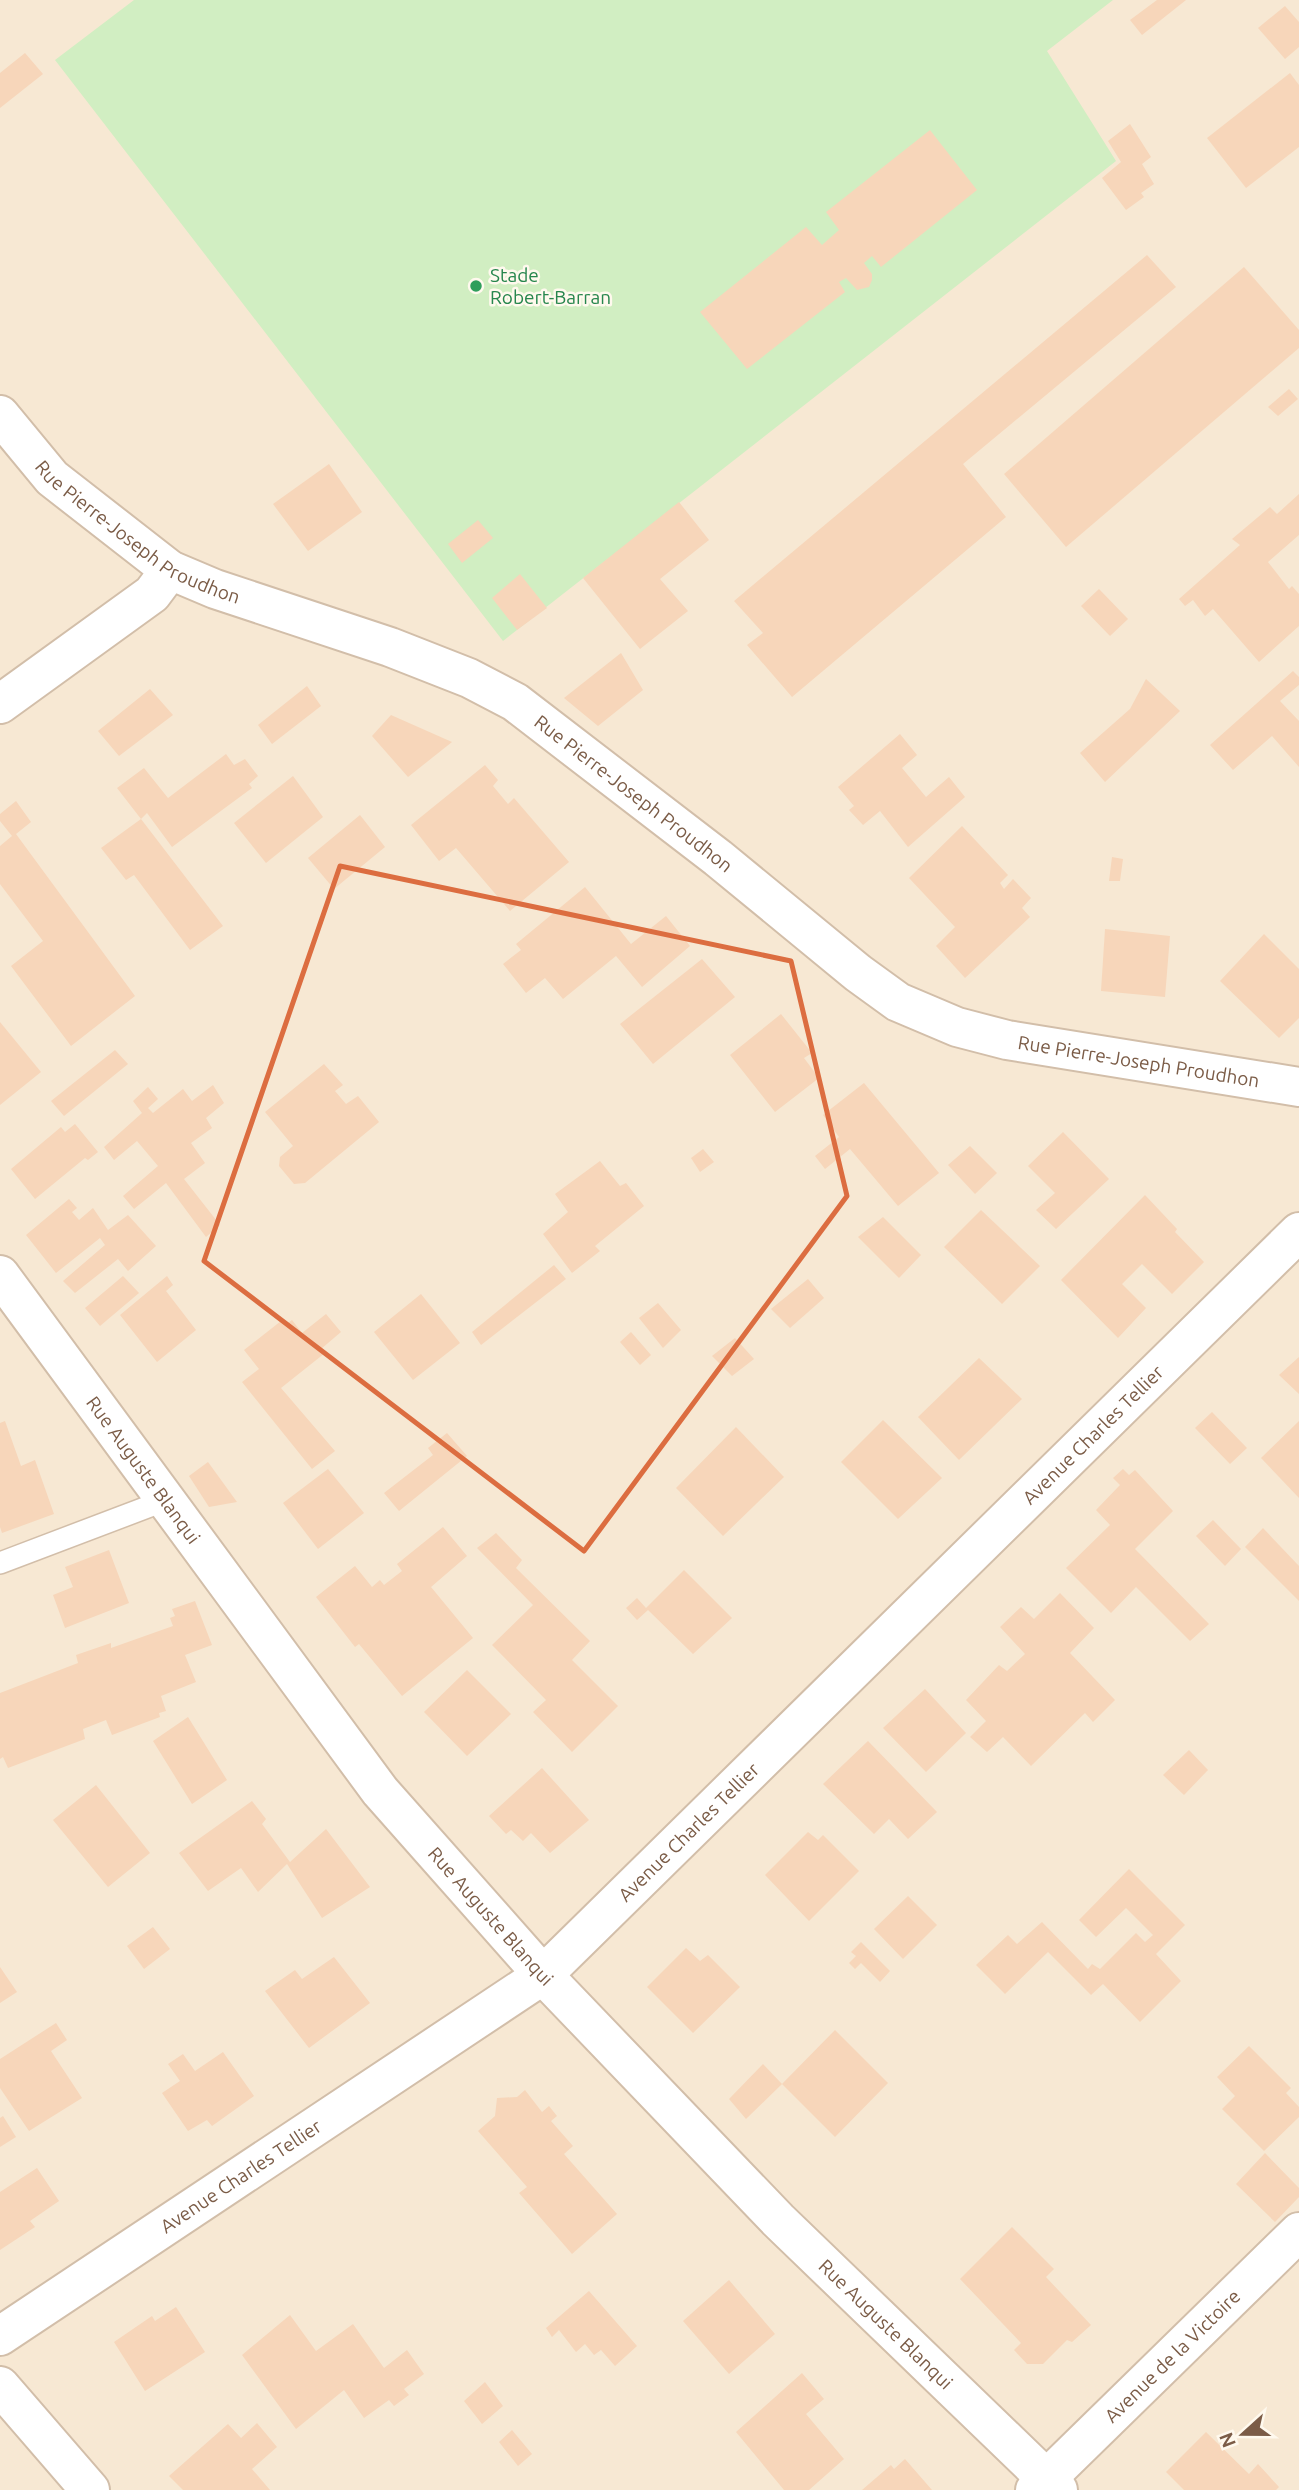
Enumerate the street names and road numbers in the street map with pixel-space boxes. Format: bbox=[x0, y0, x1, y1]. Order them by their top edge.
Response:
street label: Rue Pierre-Joseph Proudhon bbox=[31, 456, 243, 608]
street label: Rue Pierre-Joseph Proudhon bbox=[530, 710, 737, 877]
street label: Rue Pierre-Joseph Proudhon bbox=[1016, 1031, 1261, 1091]
street label: Avenue Charles Tellier bbox=[1018, 1361, 1168, 1509]
street label: Rue Auguste Blanqui bbox=[82, 1392, 205, 1548]
street label: Avenue Charles Tellier bbox=[614, 1758, 763, 1906]
street label: Rue Auguste Blanqui bbox=[424, 1842, 558, 1990]
street label: Avenue Charles Tellier bbox=[156, 2115, 325, 2237]
street label: Rue Auguste Blanqui bbox=[814, 2255, 957, 2394]
street label: Avenue de la Victoire bbox=[1100, 2285, 1245, 2427]

